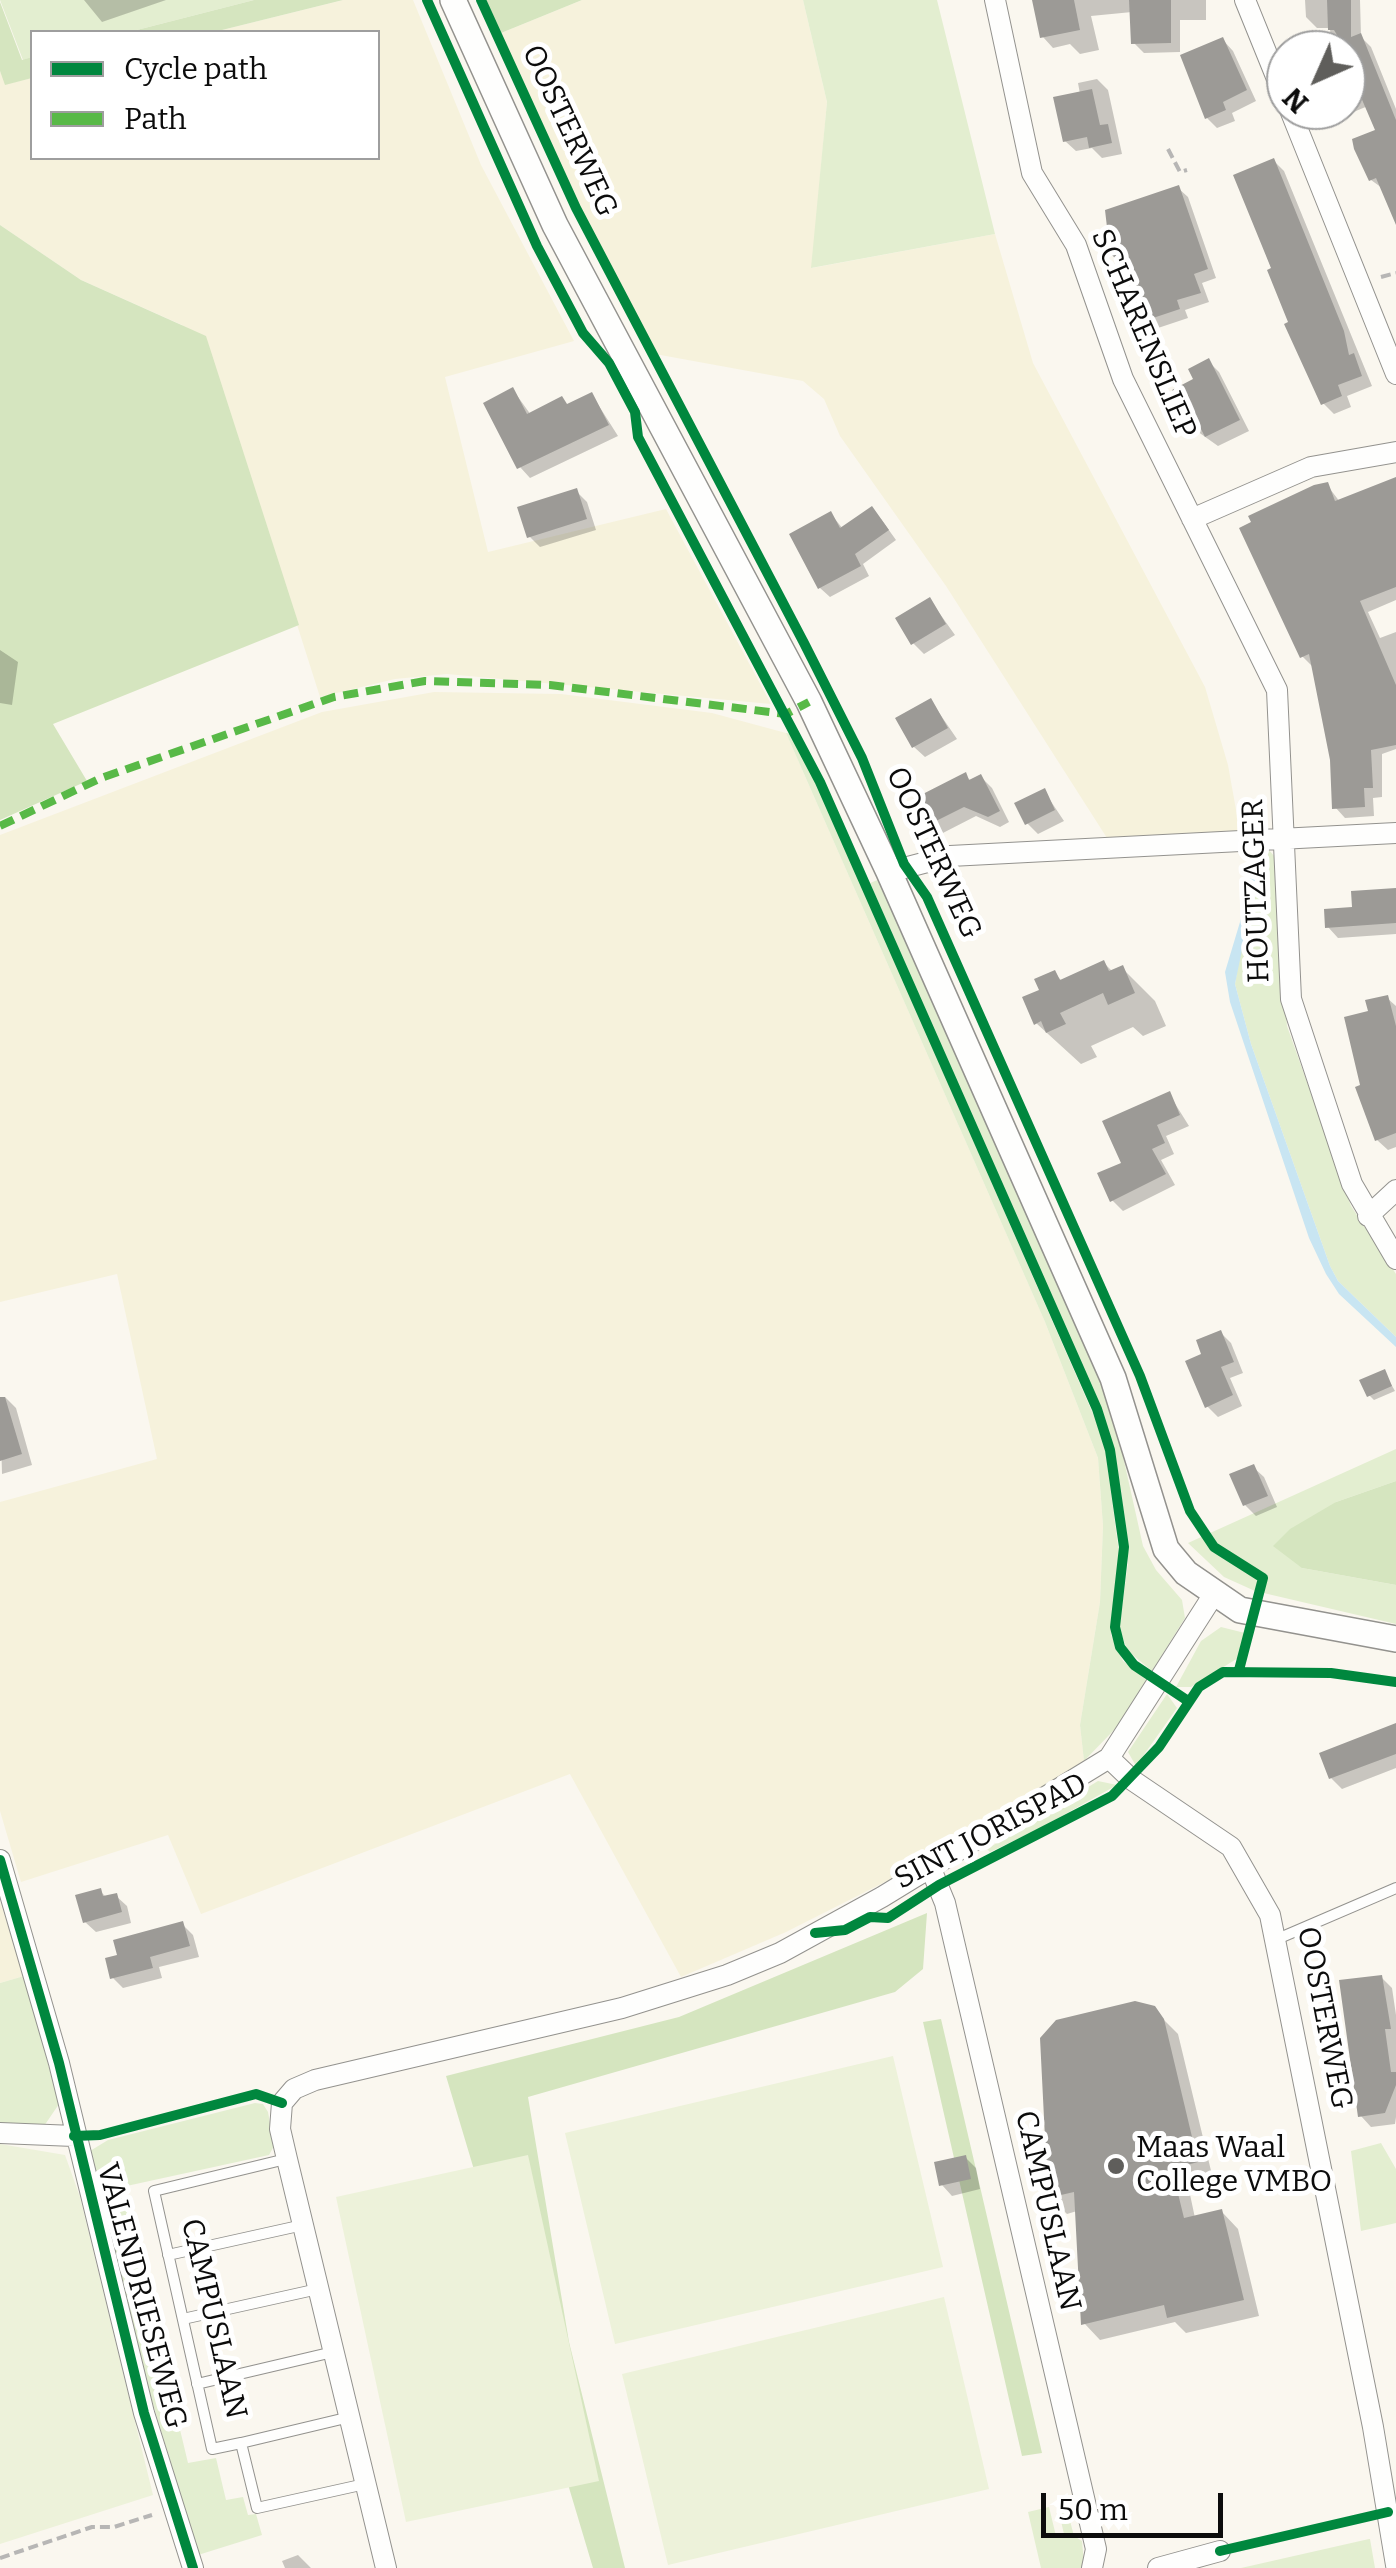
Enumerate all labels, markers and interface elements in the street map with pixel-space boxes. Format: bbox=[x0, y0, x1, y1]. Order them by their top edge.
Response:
legend bbox=[30, 30, 380, 160]
north arrow bbox=[1266, 30, 1366, 130]
street label: OOSTERWEG bbox=[514, 39, 624, 223]
text: Cycle path bbox=[124, 51, 267, 87]
text: N bbox=[1277, 81, 1315, 119]
text: Path bbox=[124, 101, 187, 137]
street label: SCHARENSLIEP bbox=[1083, 224, 1203, 444]
street label: OOSTERWEG bbox=[878, 761, 988, 945]
street label: HOUTZAGER bbox=[1236, 799, 1278, 983]
street label: SINT JORISPAD bbox=[889, 1766, 1093, 1898]
street label: OOSTERWEG bbox=[1289, 1924, 1359, 2112]
street label: CAMPUSLAAN bbox=[1006, 2107, 1088, 2315]
place label: Maas Waal College VMBO bbox=[1136, 2131, 1332, 2202]
marker: Maas Waal College VMBO bbox=[1105, 2155, 1127, 2177]
street label: VALENDRIESEWEG bbox=[88, 2159, 194, 2433]
street label: CAMPUSLAAN bbox=[172, 2215, 254, 2423]
scale bar bbox=[1046, 2473, 1228, 2535]
text: 50 m bbox=[1058, 2492, 1128, 2528]

